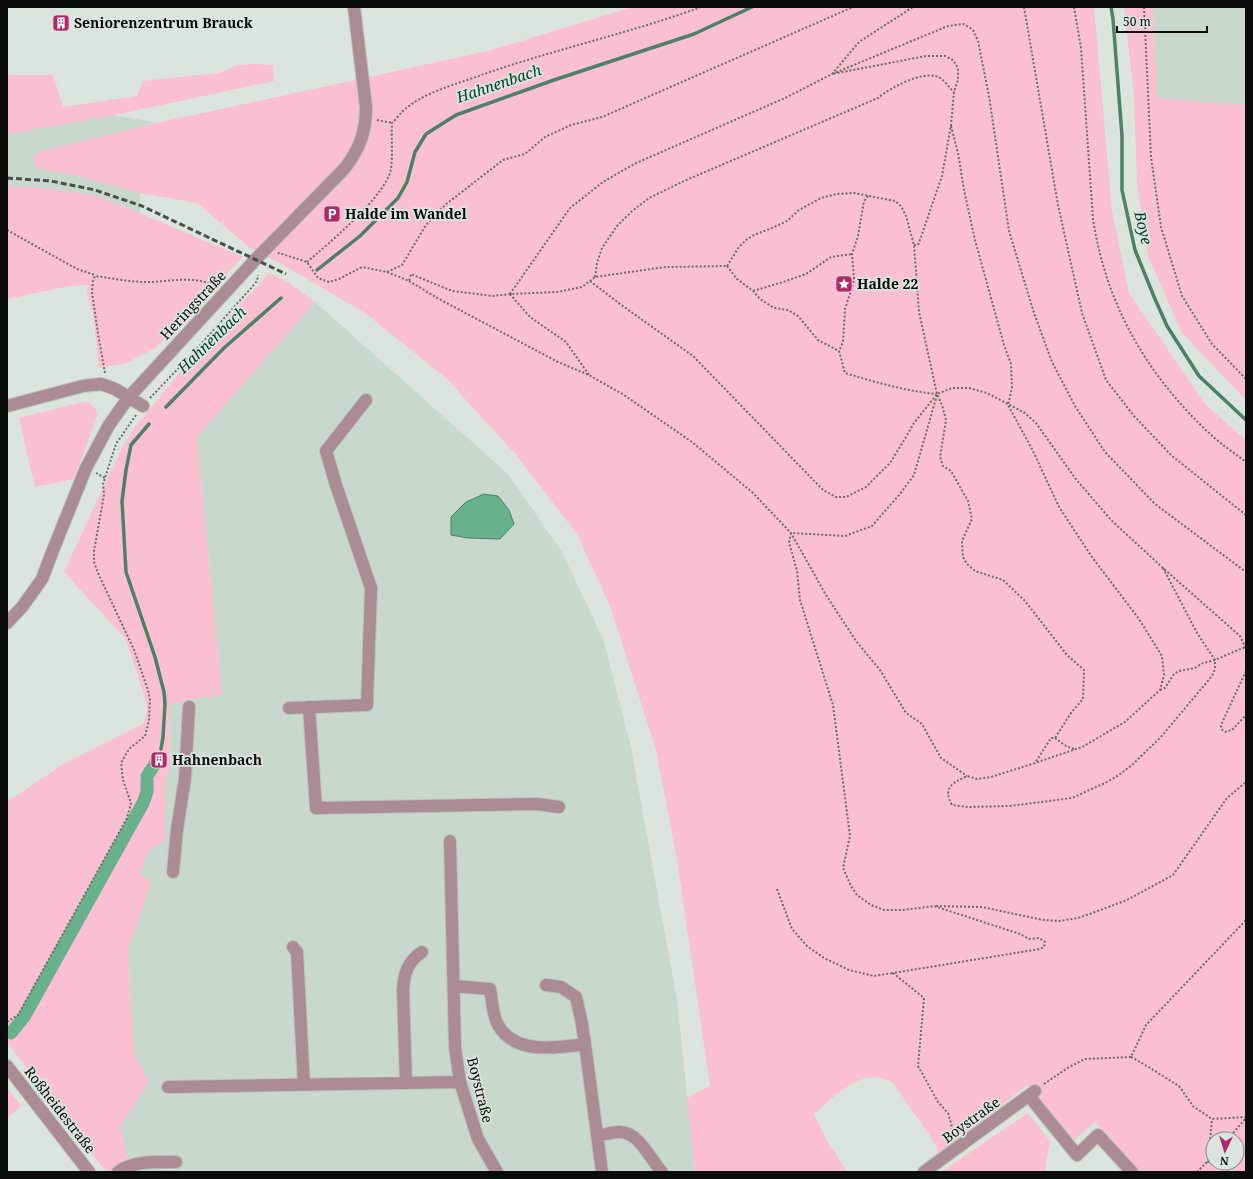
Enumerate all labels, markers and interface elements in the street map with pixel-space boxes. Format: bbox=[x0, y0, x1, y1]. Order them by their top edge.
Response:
scale bar bbox=[1117, 8, 1207, 34]
building icon: Seniorenzentrum Brauck bbox=[51, 13, 71, 33]
place label: Seniorenzentrum Brauck bbox=[74, 13, 253, 32]
text: 50 m bbox=[1123, 13, 1151, 30]
water label: Hahnenbach bbox=[453, 59, 544, 107]
parking icon: Halde im Wandel bbox=[322, 204, 342, 224]
place label: Halde im Wandel bbox=[345, 204, 467, 223]
water label: Boye bbox=[1130, 208, 1158, 247]
street label: Heringstraße bbox=[156, 266, 230, 343]
place icon: Halde 22 bbox=[834, 274, 854, 294]
place label: Halde 22 bbox=[857, 274, 918, 293]
water label: Hahnenbach bbox=[172, 301, 250, 378]
building icon: Hahnenbach bbox=[149, 750, 169, 770]
place label: Hahnenbach bbox=[172, 750, 262, 769]
street label: Boystraße bbox=[463, 1055, 498, 1125]
street label: Roßheidestraße bbox=[21, 1062, 100, 1157]
street label: Boystraße bbox=[938, 1092, 1003, 1147]
north arrow bbox=[1205, 1131, 1245, 1171]
text: N bbox=[1219, 1154, 1229, 1169]

